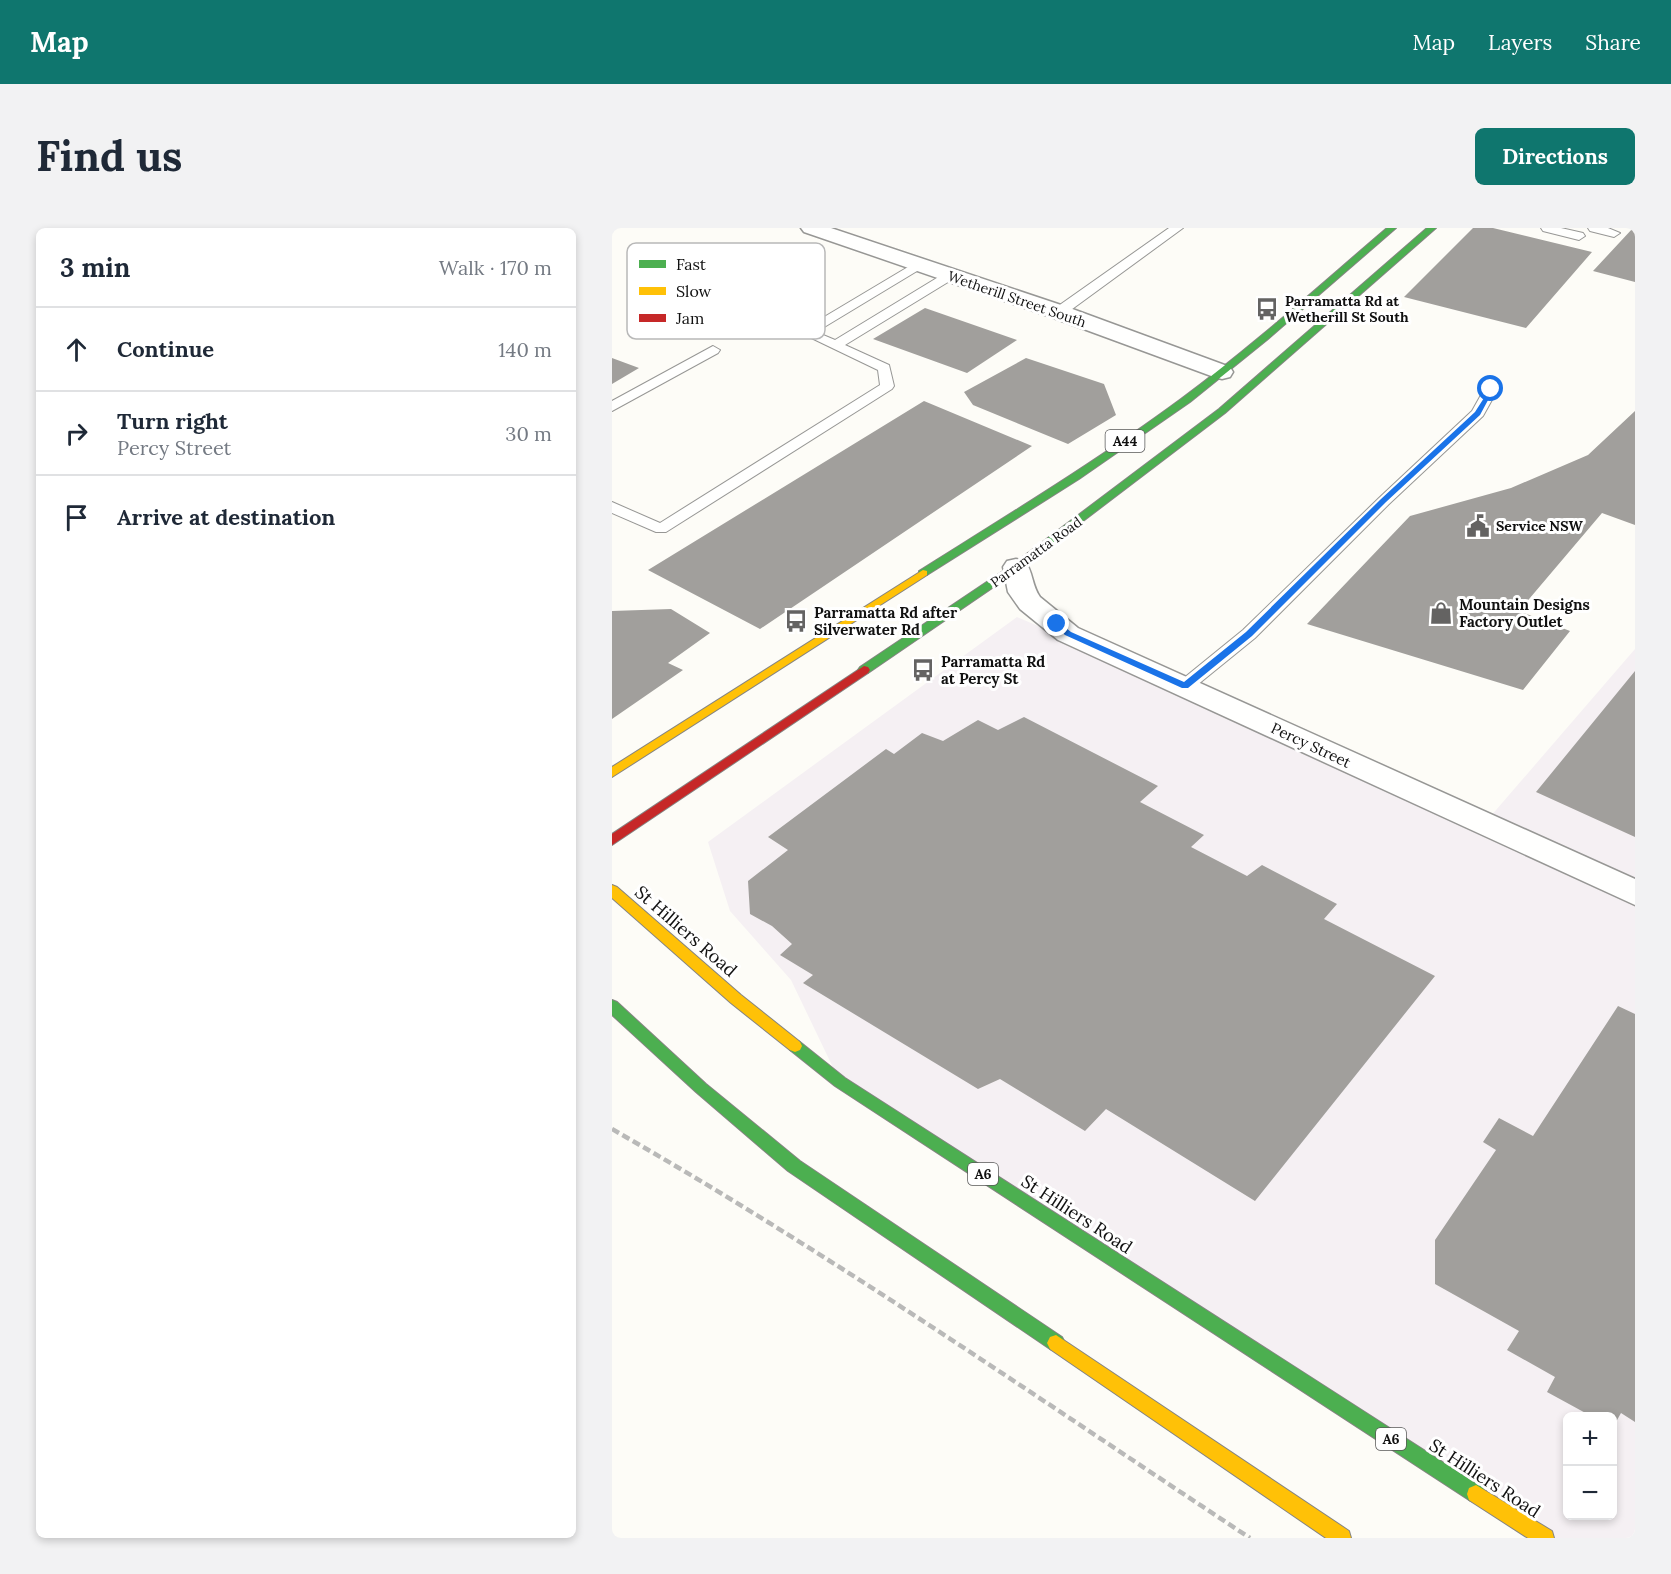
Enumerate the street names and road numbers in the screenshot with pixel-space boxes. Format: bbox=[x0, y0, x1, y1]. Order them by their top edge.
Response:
street label: Wetherill Street South bbox=[945, 267, 1089, 331]
road number: A44 bbox=[1106, 430, 1144, 452]
street label: Parramatta Road bbox=[987, 513, 1085, 591]
street label: Percy Street bbox=[1268, 718, 1354, 772]
street label: St Hilliers Road bbox=[630, 880, 742, 982]
road number: A6 bbox=[968, 1163, 998, 1185]
street label: St Hilliers Road bbox=[1017, 1169, 1137, 1259]
road number: A6 bbox=[1376, 1428, 1406, 1450]
street label: St Hilliers Road bbox=[1425, 1433, 1545, 1523]

